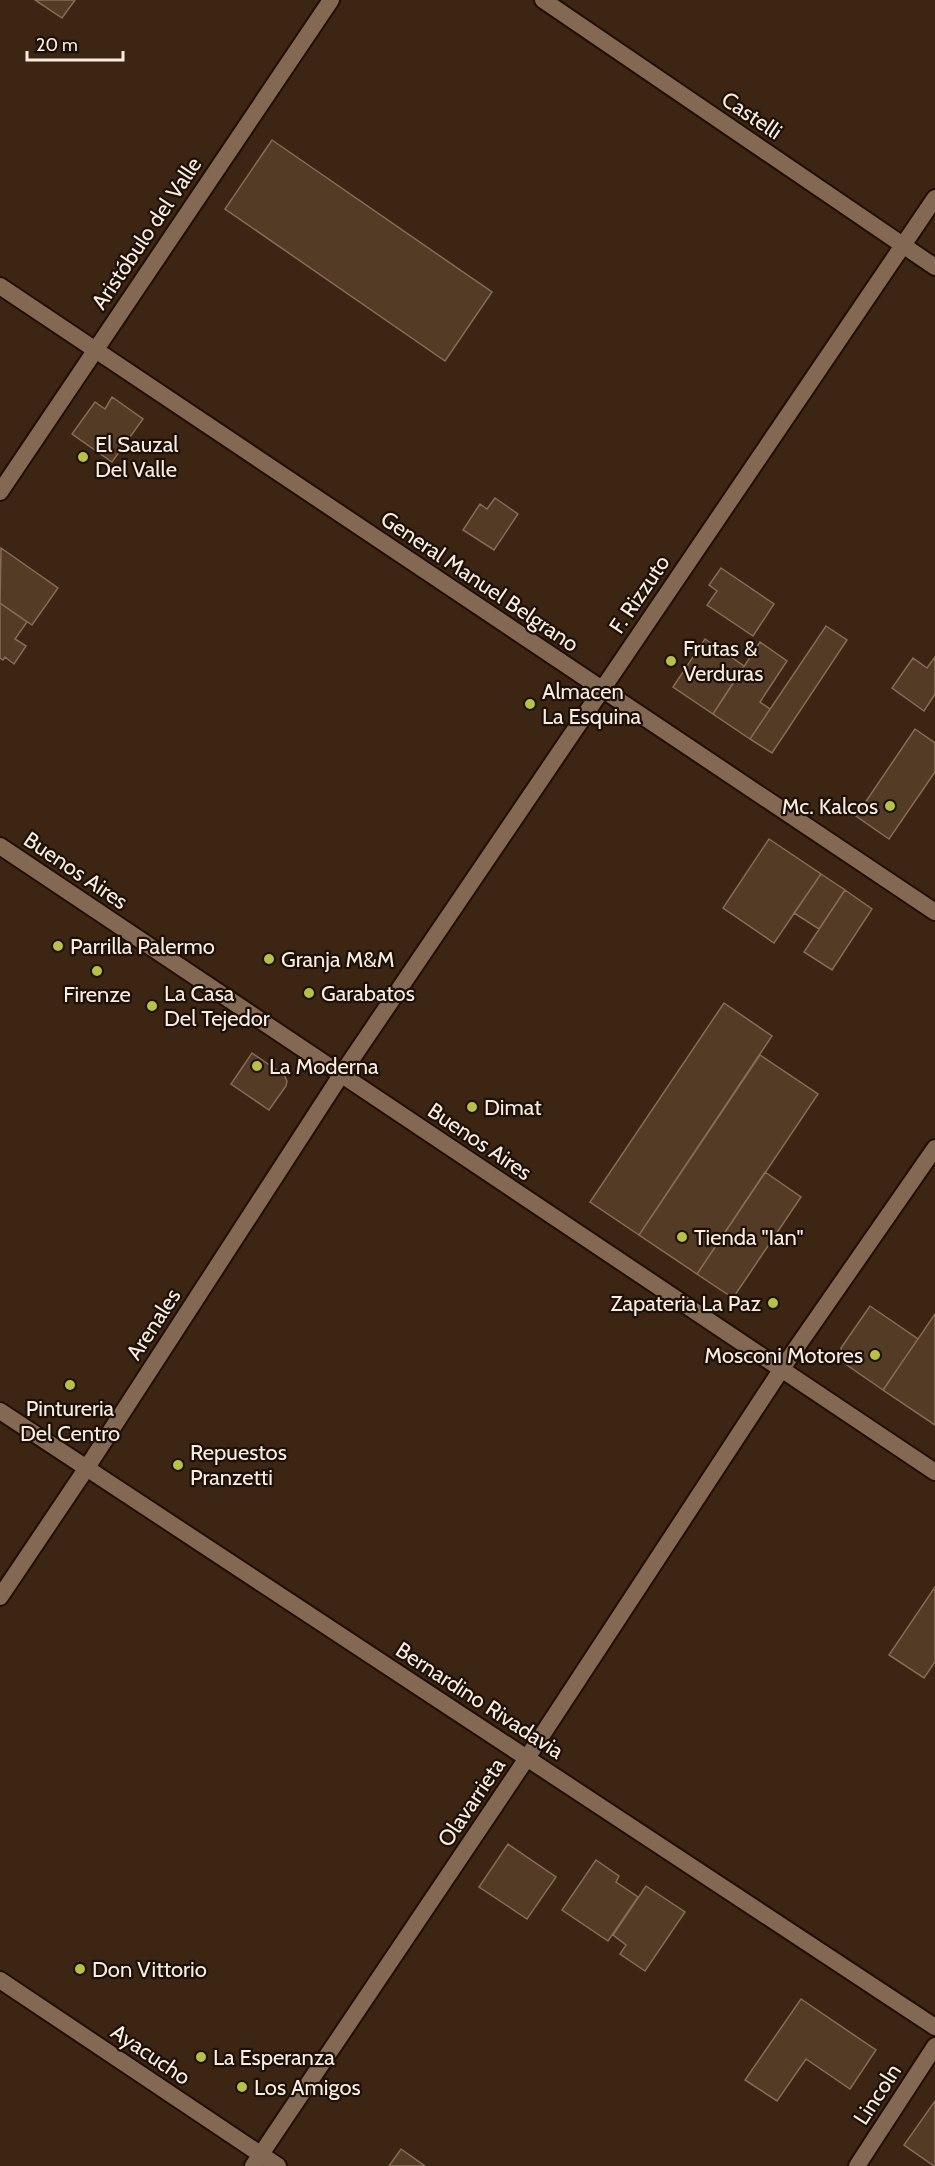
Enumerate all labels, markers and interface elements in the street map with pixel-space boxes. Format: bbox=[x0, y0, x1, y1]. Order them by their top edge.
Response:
scale bar bbox=[27, 24, 123, 62]
text: 20 m bbox=[36, 34, 78, 56]
street label: Castelli bbox=[716, 86, 787, 145]
street label: Aristóbulo del Valle bbox=[86, 152, 207, 315]
place label: El Sauzal Del Valle bbox=[95, 431, 179, 483]
marker: El Sauzal Del Valle bbox=[76, 450, 90, 464]
street label: General Manuel Belgrano bbox=[376, 505, 584, 658]
street label: F. Rizzuto bbox=[603, 550, 675, 639]
place label: Frutas & Verduras bbox=[683, 635, 763, 687]
marker: Frutas & Verduras bbox=[664, 654, 678, 668]
place label: Almacen La Esquina bbox=[542, 678, 641, 730]
marker: Almacen La Esquina bbox=[523, 697, 537, 711]
place label: Mc. Kalcos bbox=[782, 793, 878, 820]
marker: Mc. Kalcos bbox=[883, 799, 897, 813]
street label: Buenos Aires bbox=[19, 826, 133, 915]
place label: Parrilla Palermo bbox=[70, 933, 215, 960]
marker: Parrilla Palermo bbox=[51, 939, 65, 953]
place label: Granja M&M bbox=[281, 946, 395, 973]
marker: Granja M&M bbox=[262, 952, 276, 966]
marker: Firenze bbox=[90, 964, 104, 978]
place label: La Casa Del Tejedor bbox=[164, 980, 270, 1032]
place label: Garabatos bbox=[321, 980, 415, 1007]
place label: Firenze bbox=[63, 981, 131, 1008]
marker: Garabatos bbox=[302, 986, 316, 1000]
marker: La Casa Del Tejedor bbox=[145, 999, 159, 1013]
place label: La Moderna bbox=[269, 1053, 379, 1080]
marker: La Moderna bbox=[250, 1059, 264, 1073]
place label: Dimat bbox=[484, 1094, 542, 1121]
street label: Buenos Aires bbox=[423, 1097, 537, 1186]
marker: Dimat bbox=[465, 1100, 479, 1114]
place label: Tienda "Ian" bbox=[694, 1224, 804, 1251]
marker: Tienda "Ian" bbox=[675, 1230, 689, 1244]
street label: Arenales bbox=[120, 1283, 186, 1365]
place label: Zapateria La Paz bbox=[611, 1290, 761, 1317]
marker: Zapateria La Paz bbox=[766, 1296, 780, 1310]
place label: Mosconi Motores bbox=[704, 1342, 863, 1369]
marker: Mosconi Motores bbox=[868, 1348, 882, 1362]
marker: Pintureria Del Centro bbox=[63, 1378, 77, 1392]
place label: Pintureria Del Centro bbox=[20, 1395, 120, 1447]
place label: Repuestos Pranzetti bbox=[190, 1439, 287, 1491]
marker: Repuestos Pranzetti bbox=[171, 1458, 185, 1472]
street label: Bernardino Rivadavia bbox=[391, 1636, 569, 1765]
street label: Olavarrieta bbox=[432, 1752, 511, 1852]
place label: Don Vittorio bbox=[92, 1956, 207, 1983]
marker: Don Vittorio bbox=[73, 1962, 87, 1976]
street label: Ayacucho bbox=[106, 2018, 195, 2091]
place label: La Esperanza bbox=[213, 2044, 335, 2071]
marker: La Esperanza bbox=[194, 2050, 208, 2064]
street label: Lincoln bbox=[848, 2059, 907, 2130]
place label: Los Amigos bbox=[254, 2074, 361, 2101]
marker: Los Amigos bbox=[235, 2080, 249, 2094]

